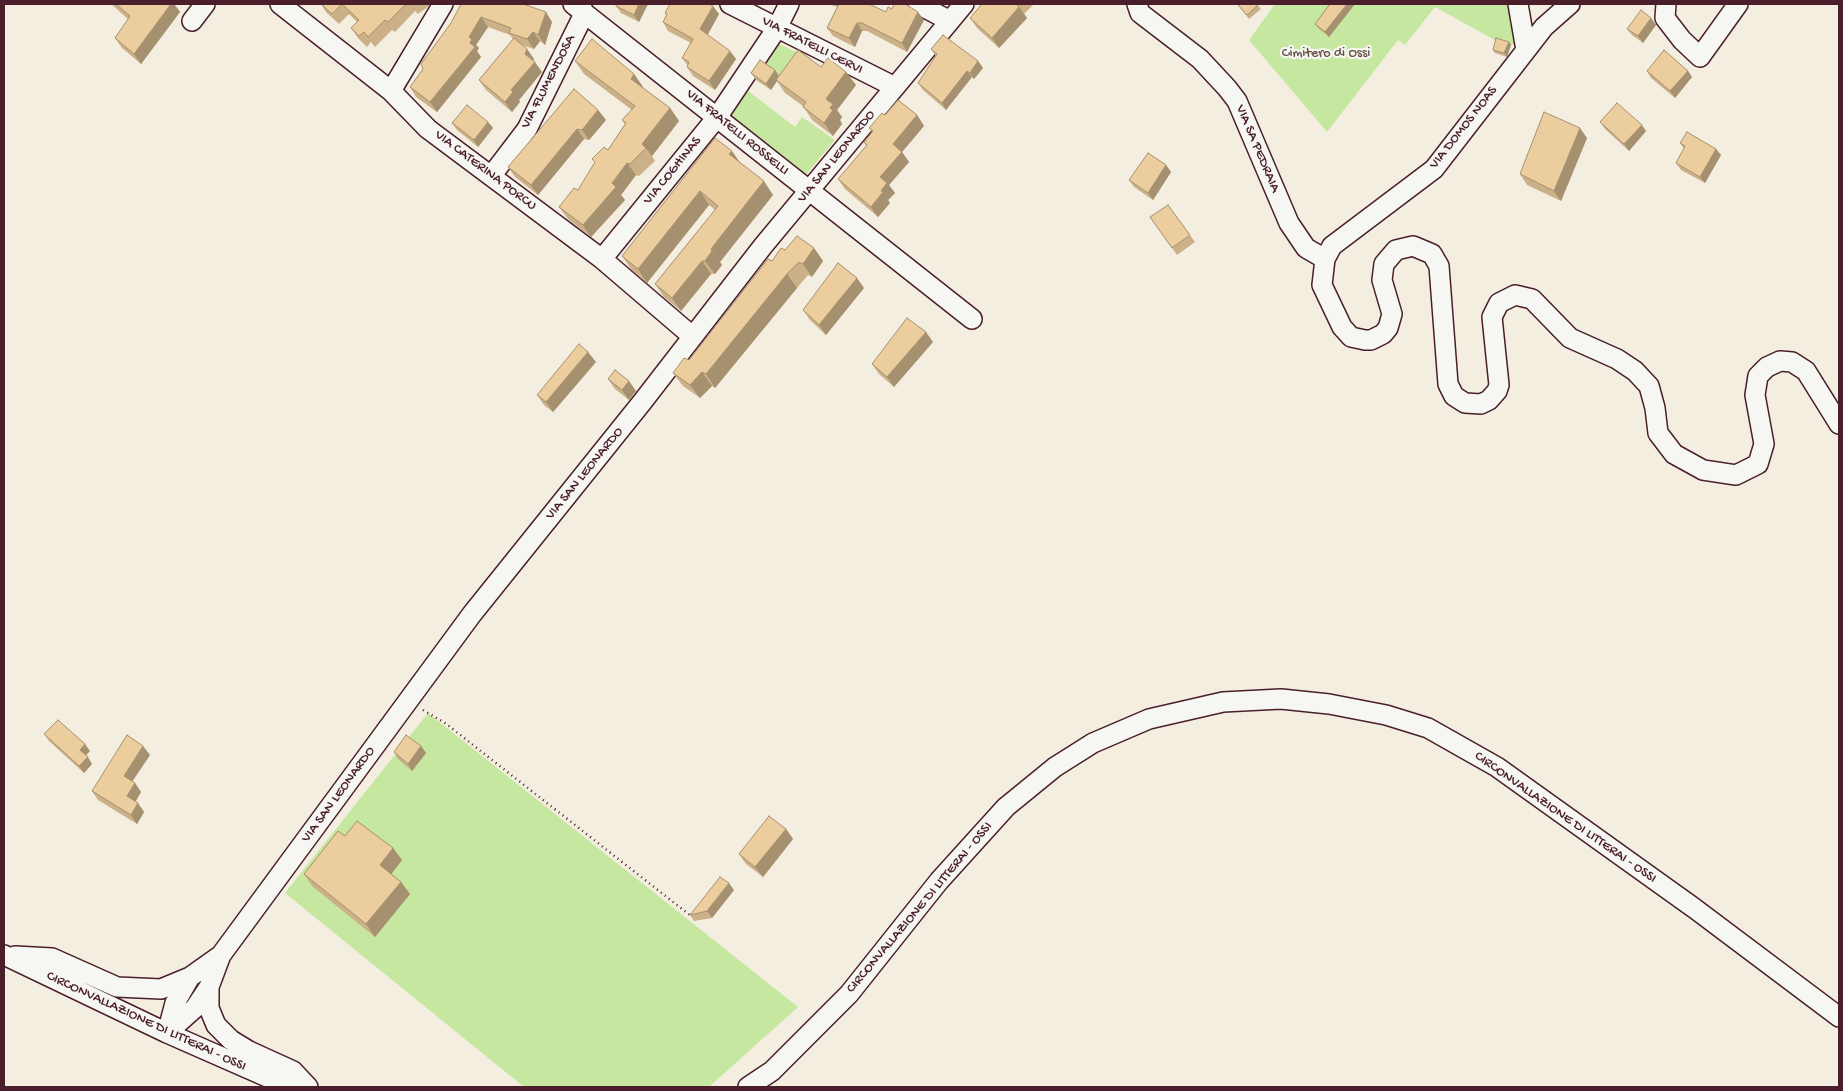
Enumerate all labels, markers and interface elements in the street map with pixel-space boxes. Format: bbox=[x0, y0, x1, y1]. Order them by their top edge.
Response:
street label: VIA FRATELLI CERVI bbox=[759, 13, 865, 79]
street label: VIA FLUMENDOSA bbox=[518, 32, 580, 132]
park label: Cimitero di Ossi bbox=[1282, 46, 1370, 62]
street label: VIA DOMOS NOAS bbox=[1426, 83, 1502, 173]
street label: VIA FRATELLI ROSSELLI bbox=[682, 86, 792, 180]
street label: VIA SA PEDRAIA bbox=[1231, 103, 1283, 195]
street label: VIA SAN LEONARDO bbox=[794, 107, 880, 207]
street label: VIA CATERINA PORCU bbox=[431, 127, 539, 215]
street label: VIA COGHINAS bbox=[640, 134, 706, 208]
street label: VIA SAN LEONARDO bbox=[542, 424, 628, 524]
street label: VIA SAN LEONARDO bbox=[299, 744, 379, 846]
street label: CIRCONVALLAZIONE DI LITTERAI - OSSI bbox=[1471, 748, 1659, 888]
street label: CIRCONVALLAZIONE DI LITTERAI - OSSI bbox=[843, 819, 997, 997]
street label: CIRCONVALLAZIONE DI LITTERAI - OSSI bbox=[43, 968, 249, 1076]

